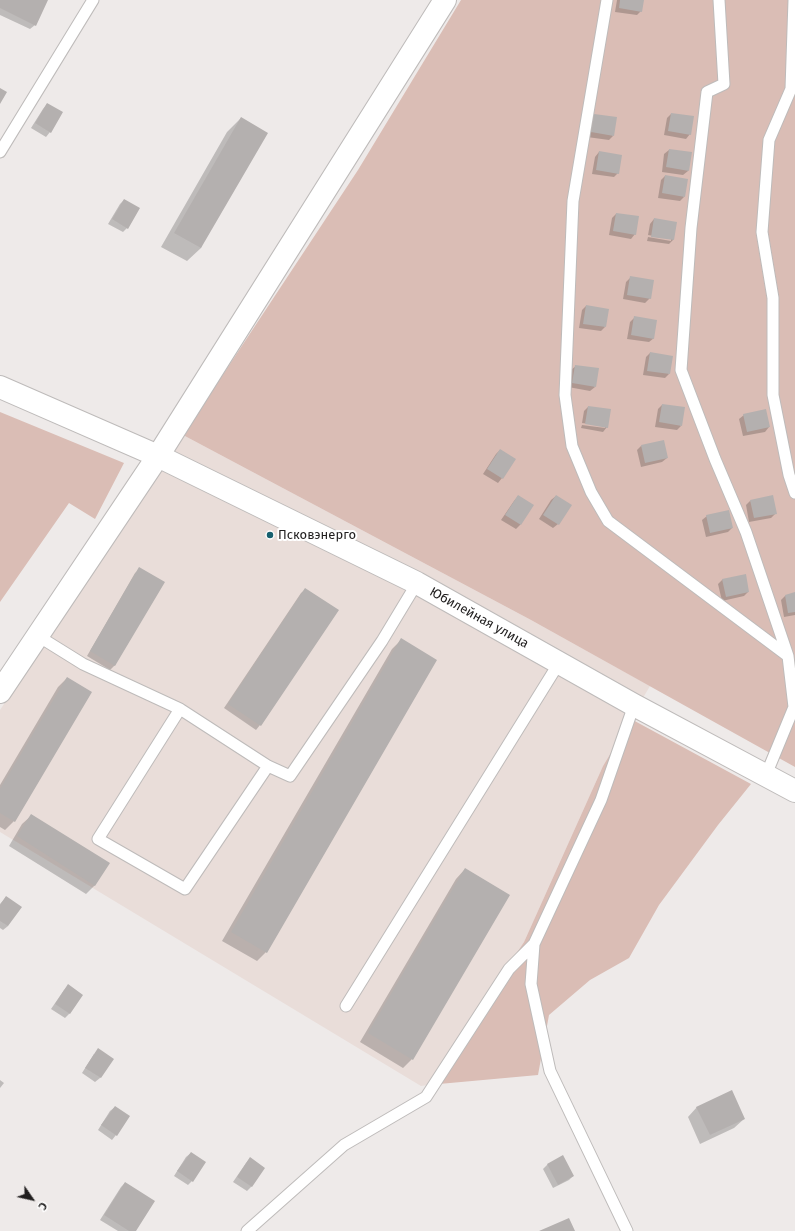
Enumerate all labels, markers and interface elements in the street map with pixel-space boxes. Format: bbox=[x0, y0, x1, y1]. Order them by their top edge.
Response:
place label: Псковэнерго bbox=[278, 527, 356, 543]
marker: Псковэнерго bbox=[265, 530, 275, 540]
street label: Юбилейная улица bbox=[427, 584, 531, 652]
north arrow bbox=[12, 1179, 52, 1219]
text: С bbox=[35, 1200, 50, 1212]

